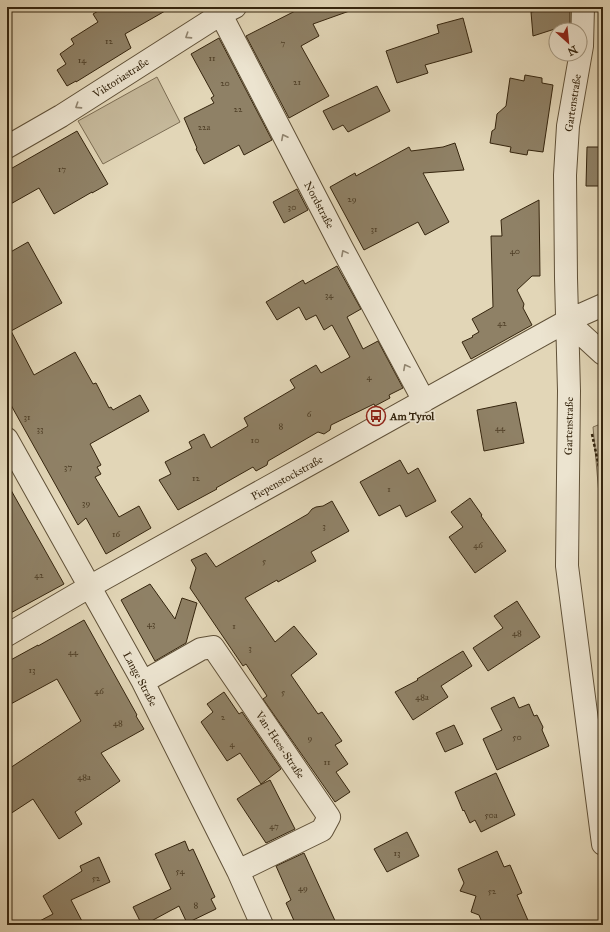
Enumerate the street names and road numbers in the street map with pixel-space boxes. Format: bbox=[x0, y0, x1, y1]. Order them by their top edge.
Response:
street label: Viktoriastraße bbox=[90, 55, 152, 101]
street label: Gartenstraße bbox=[562, 73, 584, 133]
street label: Nordstraße bbox=[301, 179, 337, 231]
street label: Gartenstraße bbox=[562, 396, 576, 455]
street label: Piepenstockstraße bbox=[249, 453, 326, 503]
street label: Lange Straße bbox=[120, 649, 160, 709]
street label: Van-Hees-Straße bbox=[252, 708, 308, 781]

